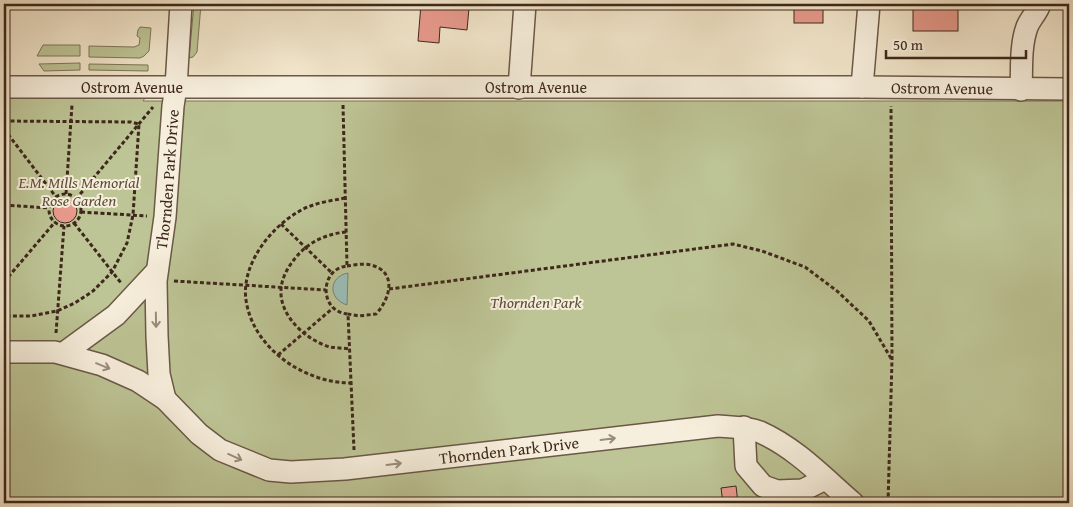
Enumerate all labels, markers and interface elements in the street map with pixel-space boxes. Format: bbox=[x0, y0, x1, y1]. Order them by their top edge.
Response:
scale bar bbox=[886, 28, 1026, 60]
text: 50 m bbox=[893, 34, 924, 55]
street label: Ostrom Avenue bbox=[81, 75, 183, 99]
street label: Ostrom Avenue bbox=[485, 75, 587, 99]
street label: Ostrom Avenue bbox=[891, 75, 993, 100]
street label: Thornden Park Drive bbox=[149, 109, 185, 251]
park label: E.M. Mills Memorial Rose Garden bbox=[17, 170, 140, 212]
park label: Thornden Park bbox=[490, 290, 582, 314]
one-way arrow bbox=[151, 312, 161, 328]
one-way arrow bbox=[95, 361, 110, 371]
street label: Thornden Park Drive bbox=[438, 430, 580, 470]
one-way arrow bbox=[600, 434, 616, 444]
one-way arrow bbox=[227, 453, 242, 462]
one-way arrow bbox=[386, 459, 402, 469]

